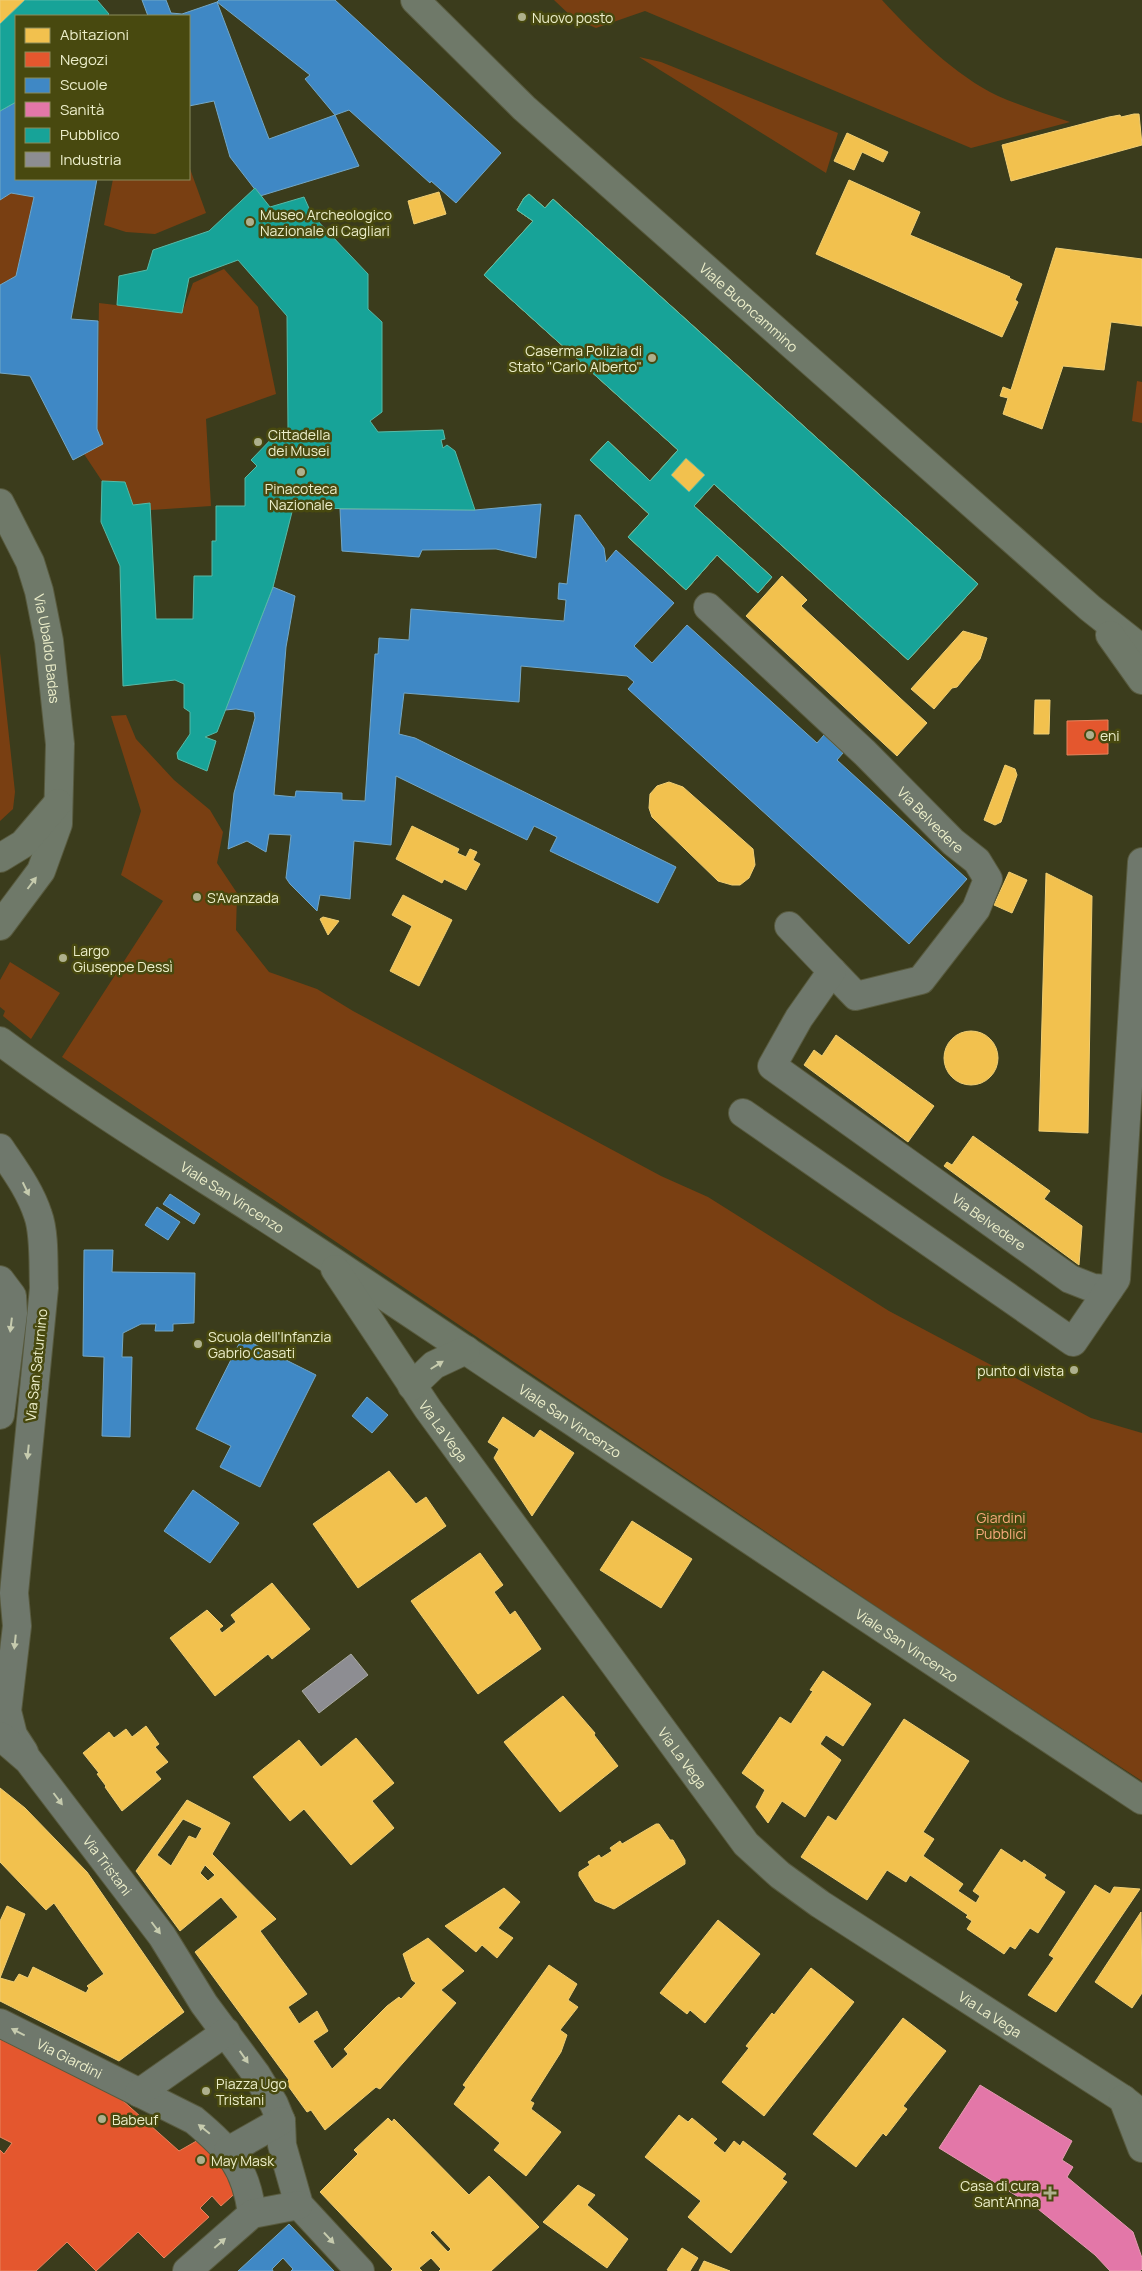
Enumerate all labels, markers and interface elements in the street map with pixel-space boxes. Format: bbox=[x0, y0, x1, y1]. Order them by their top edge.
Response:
place label: Nuovo posto bbox=[532, 8, 613, 27]
marker: Nuovo posto bbox=[516, 11, 528, 23]
legend bbox=[15, 15, 190, 180]
text: Abitazioni bbox=[60, 24, 129, 45]
text: Negozi bbox=[60, 49, 108, 70]
text: Scuole bbox=[60, 74, 108, 95]
text: Sanità bbox=[60, 99, 104, 120]
text: Pubblico bbox=[60, 124, 120, 145]
text: Industria bbox=[60, 149, 121, 170]
place label: Museo Archeologico Nazionale di Cagliari bbox=[260, 205, 392, 240]
marker: Museo Archeologico Nazionale di Cagliari bbox=[244, 216, 256, 228]
street label: Viale Buoncammino bbox=[696, 258, 803, 356]
place label: Caserma Polizia di Stato "Carlo Alberto" bbox=[509, 341, 642, 376]
marker: Caserma Polizia di Stato "Carlo Alberto" bbox=[646, 352, 658, 364]
place label: Cittadella dei Musei bbox=[268, 425, 330, 460]
marker: Cittadella dei Musei bbox=[252, 436, 264, 448]
marker: Pinacoteca Nazionale bbox=[295, 466, 307, 478]
place label: Pinacoteca Nazionale bbox=[265, 479, 337, 514]
street label: Via Ubaldo Badas bbox=[30, 592, 65, 704]
place label: eni bbox=[1100, 726, 1120, 745]
marker: eni bbox=[1084, 729, 1096, 741]
street label: Via Belvedere bbox=[894, 782, 968, 857]
one-way arrow bbox=[27, 877, 38, 890]
place label: S'Avanzada bbox=[207, 888, 279, 907]
marker: S'Avanzada bbox=[191, 891, 203, 903]
place label: Largo Giuseppe Dessì bbox=[73, 941, 173, 976]
marker: Largo Giuseppe Dessì bbox=[57, 952, 69, 964]
street label: Viale San Vincenzo bbox=[177, 1156, 288, 1237]
one-way arrow bbox=[22, 1182, 30, 1196]
street label: Via Belvedere bbox=[949, 1188, 1030, 1254]
street label: Via San Saturnino bbox=[21, 1308, 51, 1422]
one-way arrow bbox=[7, 1317, 15, 1333]
place label: Scuola dell'Infanzia Gabrio Casati bbox=[208, 1327, 331, 1362]
marker: Scuola dell'Infanzia Gabrio Casati bbox=[192, 1338, 204, 1350]
one-way arrow bbox=[430, 1360, 444, 1370]
place label: punto di vista bbox=[977, 1361, 1064, 1380]
marker: punto di vista bbox=[1068, 1364, 1080, 1376]
street label: Viale San Vincenzo bbox=[515, 1379, 626, 1461]
street label: Via La Vega bbox=[415, 1396, 473, 1465]
one-way arrow bbox=[23, 1445, 31, 1461]
park label: Giardini Pubblici bbox=[976, 1508, 1026, 1543]
street label: Viale San Vincenzo bbox=[852, 1604, 962, 1686]
one-way arrow bbox=[11, 1634, 19, 1650]
street label: Via La Vega bbox=[654, 1723, 712, 1792]
one-way arrow bbox=[52, 1792, 63, 1805]
street label: Via Tristani bbox=[79, 1831, 137, 1899]
one-way arrow bbox=[151, 1921, 162, 1934]
street label: Via La Vega bbox=[955, 1986, 1026, 2041]
one-way arrow bbox=[10, 2028, 25, 2036]
street label: Via Giardini bbox=[34, 2033, 106, 2082]
one-way arrow bbox=[239, 2050, 249, 2064]
place label: Piazza Ugo Tristani bbox=[216, 2074, 287, 2109]
marker: Piazza Ugo Tristani bbox=[200, 2085, 212, 2097]
place label: Babeuf bbox=[112, 2110, 158, 2129]
marker: Babeuf bbox=[96, 2113, 108, 2125]
one-way arrow bbox=[198, 2123, 211, 2134]
place label: May Mask bbox=[211, 2151, 275, 2170]
marker: May Mask bbox=[195, 2154, 207, 2166]
place label: Casa di cura Sant'Anna bbox=[960, 2176, 1039, 2211]
marker: Casa di cura Sant'Anna bbox=[1043, 2186, 1057, 2200]
one-way arrow bbox=[323, 2231, 335, 2243]
one-way arrow bbox=[213, 2237, 226, 2248]

